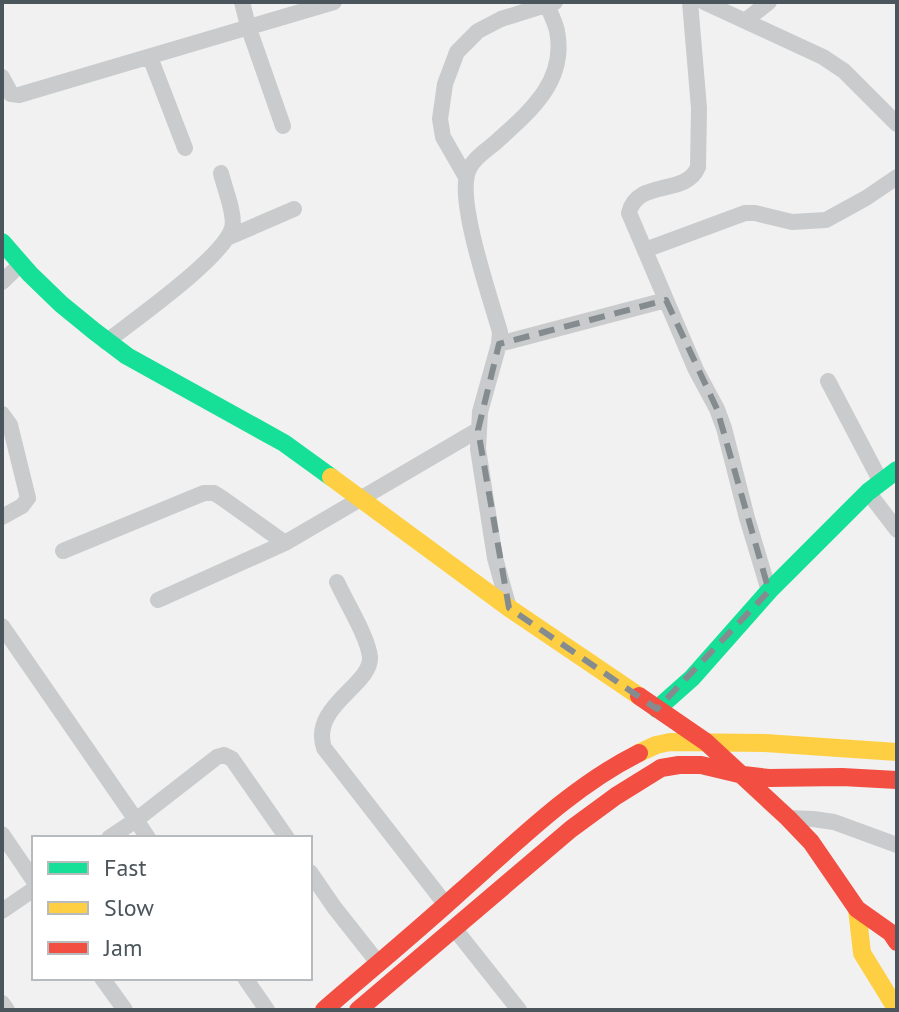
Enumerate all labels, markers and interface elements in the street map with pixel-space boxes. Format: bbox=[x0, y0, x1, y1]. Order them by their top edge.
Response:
legend bbox=[32, 836, 312, 980]
text: Fast bbox=[104, 852, 147, 883]
text: Slow bbox=[104, 892, 154, 923]
text: Jam bbox=[103, 932, 142, 963]

